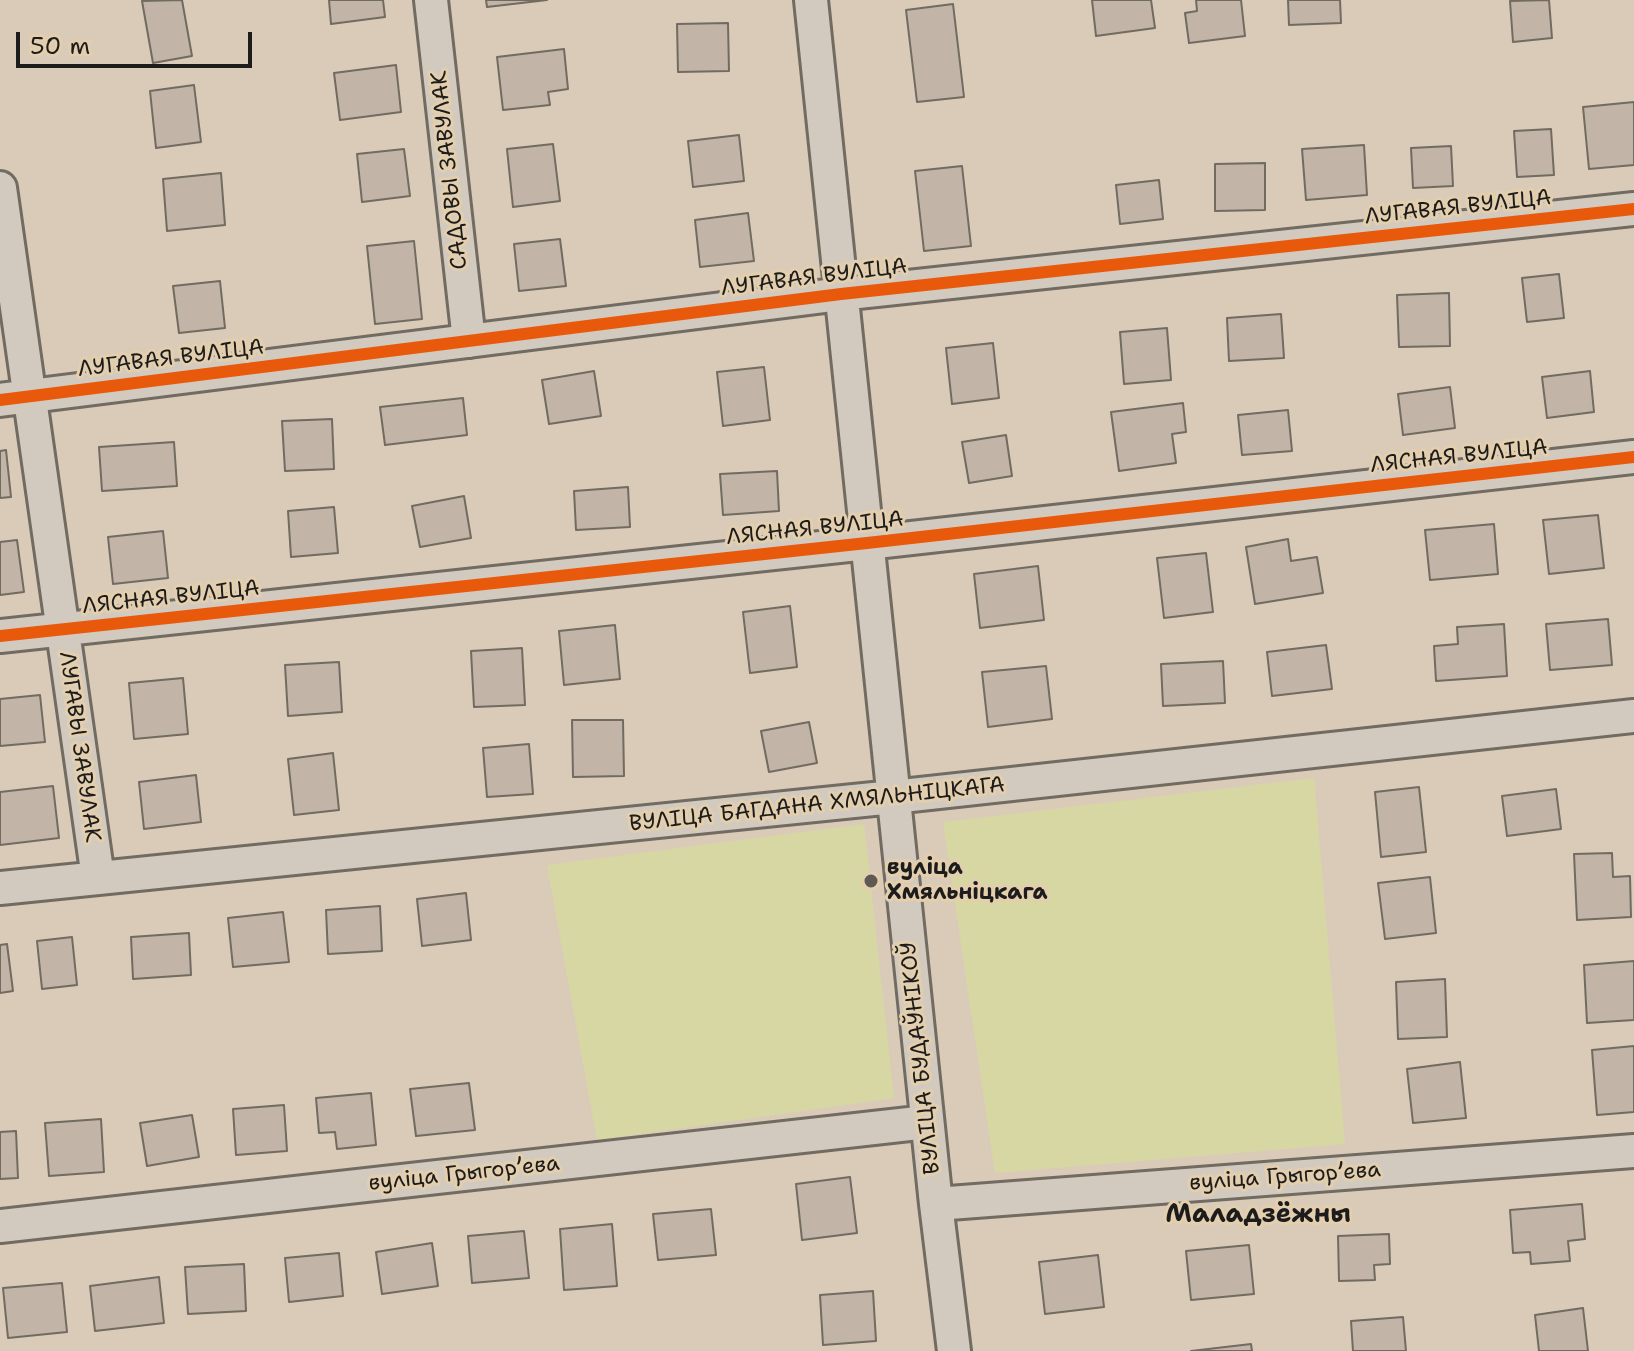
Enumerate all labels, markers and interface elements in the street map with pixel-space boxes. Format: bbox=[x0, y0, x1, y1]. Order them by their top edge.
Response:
scale bar bbox=[20, 16, 256, 66]
text: 50 m bbox=[30, 30, 90, 62]
street label: САДОВЫ ЗАВУЛАК bbox=[426, 69, 474, 271]
street label: ЛУГАВАЯ ВУЛІЦА bbox=[1363, 185, 1553, 231]
street label: ЛУГАВАЯ ВУЛІЦА bbox=[719, 253, 909, 303]
street label: ЛУГАВАЯ ВУЛІЦА bbox=[76, 334, 266, 384]
street label: ЛЯСНАЯ ВУЛІЦА bbox=[1369, 435, 1549, 479]
street label: ЛЯСНАЯ ВУЛІЦА bbox=[725, 507, 905, 551]
street label: ЛЯСНАЯ ВУЛІЦА bbox=[81, 576, 261, 620]
street label: ЛУГАВЫ ЗАВУЛАК bbox=[53, 650, 105, 844]
street label: ВУЛІЦА БАГДАНА ХМЯЛЬНІЦКАГА bbox=[628, 772, 1006, 838]
place label: вуліца Хмяльніцкага bbox=[887, 855, 1047, 906]
marker: вуліца Хмяльніцкага bbox=[862, 872, 880, 890]
street label: ВУЛІЦА БУДАЎНІКОЎ bbox=[896, 940, 946, 1176]
street label: вуліца Грыгорʼева bbox=[367, 1151, 561, 1197]
street label: вуліца Грыгорʼева bbox=[1188, 1157, 1382, 1197]
district label: Маладзёжны bbox=[1165, 1199, 1351, 1231]

